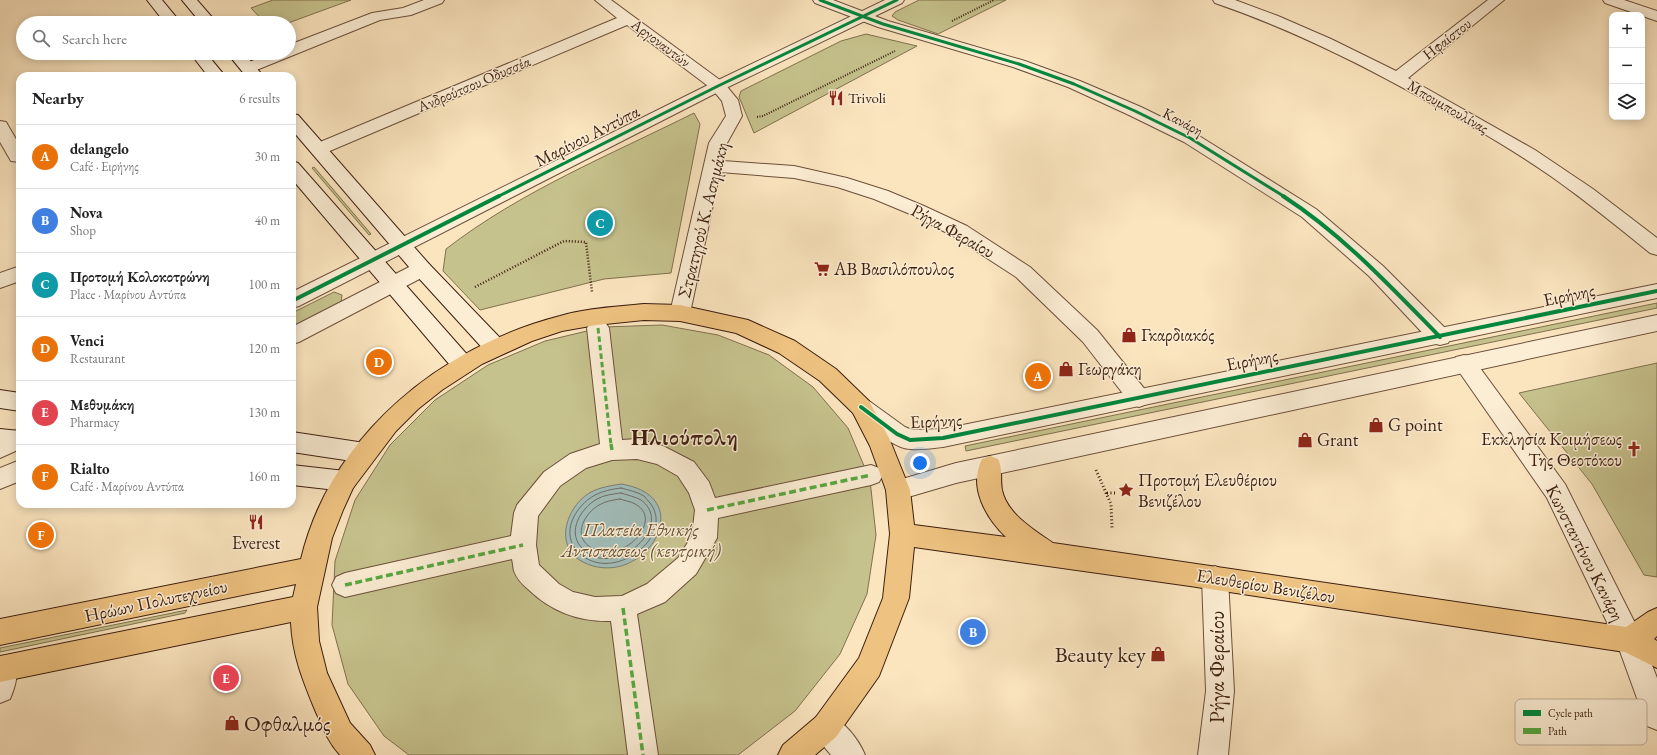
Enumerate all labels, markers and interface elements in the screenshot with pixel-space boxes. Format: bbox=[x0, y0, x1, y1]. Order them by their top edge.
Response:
map controls bbox=[1609, 12, 1645, 120]
button: + bbox=[1609, 12, 1645, 48]
street label: Αργοναυτών bbox=[627, 14, 695, 71]
street label: Ηφαίστου bbox=[1419, 14, 1475, 63]
search box bbox=[16, 16, 296, 60]
icon: search bbox=[30, 27, 52, 49]
text: Search here bbox=[62, 29, 127, 48]
button: − bbox=[1609, 48, 1645, 84]
street label: Ανδρούτσου Οδυσσέα bbox=[414, 51, 533, 116]
street label: Μπουμπουλίνας bbox=[1404, 76, 1492, 138]
button: layers bbox=[1609, 84, 1645, 120]
text: Nearby bbox=[32, 87, 84, 109]
place label: Trivoli bbox=[848, 88, 886, 107]
restaurant icon: Trivoli bbox=[827, 89, 845, 107]
text: 6 results bbox=[239, 90, 280, 107]
street label: Μαρίνου Αντύπα bbox=[530, 99, 644, 172]
street label: Κανάρη bbox=[1160, 103, 1207, 140]
text: delangelo bbox=[70, 139, 129, 158]
street label: Στρατηγού Κ. Ασημάκη bbox=[672, 140, 733, 300]
text: A bbox=[40, 148, 50, 165]
text: 30 m bbox=[255, 148, 280, 165]
text: Café · Ειρήνης bbox=[70, 158, 139, 175]
street label: Ρήγα Φεραίου bbox=[907, 198, 999, 263]
text: Nova bbox=[70, 203, 103, 222]
pin: C bbox=[587, 208, 613, 238]
text: B bbox=[41, 212, 49, 229]
text: 40 m bbox=[255, 212, 280, 229]
text: Shop bbox=[70, 222, 96, 239]
place label: ΑΒ Βασιλόπουλος bbox=[833, 257, 954, 280]
supermarket icon: ΑΒ Βασιλόπουλος bbox=[813, 260, 831, 278]
text: Προτομή Κολοκοτρώνη bbox=[70, 267, 210, 286]
text: C bbox=[40, 276, 50, 293]
text: 100 m bbox=[249, 276, 280, 293]
street label: Ειρήνης bbox=[1541, 278, 1597, 311]
text: Place · Μαρίνου Αντύπα bbox=[70, 286, 186, 303]
place label: Γκαρδιακός bbox=[1141, 323, 1215, 346]
shop icon: Γκαρδιακός bbox=[1120, 326, 1138, 344]
text: Venci bbox=[70, 331, 104, 350]
text: D bbox=[40, 340, 50, 357]
text: 120 m bbox=[249, 340, 280, 357]
street label: Ειρήνης bbox=[1224, 343, 1280, 376]
pin: D bbox=[366, 347, 392, 377]
text: Restaurant bbox=[70, 350, 125, 367]
place label: Γεωργάκη bbox=[1078, 357, 1142, 380]
shop icon: Γεωργάκη bbox=[1057, 360, 1075, 378]
pin: A bbox=[1025, 361, 1051, 391]
text: Μεθυμάκη bbox=[70, 395, 135, 414]
text: E bbox=[41, 404, 49, 421]
text: 130 m bbox=[249, 404, 280, 421]
street label: Ειρήνης bbox=[909, 408, 963, 433]
place label: G point bbox=[1388, 413, 1443, 436]
text: Pharmacy bbox=[70, 414, 119, 431]
shop icon: G point bbox=[1367, 416, 1385, 434]
district label: Ηλιούπολη bbox=[631, 423, 739, 452]
place label: Εκκλησία Κοιμήσεως Της Θεοτόκου bbox=[1481, 427, 1622, 471]
place label: Grant bbox=[1317, 428, 1359, 451]
shop icon: Grant bbox=[1296, 431, 1314, 449]
church icon: Εκκλησία Κοιμήσεως Της Θεοτόκου bbox=[1625, 440, 1643, 458]
your location bbox=[910, 453, 930, 473]
text: Rialto bbox=[70, 459, 110, 478]
text: F bbox=[41, 468, 49, 485]
text: 160 m bbox=[249, 468, 280, 485]
place label: Προτομή Ελευθέριου Βενιζέλου bbox=[1138, 468, 1277, 512]
text: Café · Μαρίνου Αντύπα bbox=[70, 478, 184, 495]
place icon: Προτομή Ελευθέριου Βενιζέλου bbox=[1117, 481, 1135, 499]
street label: Κωνσταντίνου Κανάρη bbox=[1541, 481, 1630, 625]
restaurant icon: Everest bbox=[247, 513, 265, 531]
park label: Πλατεία Εθνικής Αντιστάσεως (κεντρική) bbox=[559, 518, 721, 562]
pin: F bbox=[28, 520, 54, 550]
place label: Everest bbox=[232, 531, 281, 554]
street label: Ελευθερίου Βενιζέλου bbox=[1195, 563, 1337, 608]
street label: Ηρώων Πολυτεχνείου bbox=[82, 574, 230, 627]
street label: Ρήγα Φεραίου bbox=[1202, 611, 1231, 723]
pin: B bbox=[960, 617, 986, 647]
place label: Beauty key bbox=[1055, 640, 1146, 669]
shop icon: Beauty key bbox=[1149, 645, 1167, 663]
pin: E bbox=[213, 663, 239, 693]
legend bbox=[1515, 699, 1647, 745]
text: Cycle path bbox=[1548, 706, 1593, 720]
place label: Οφθαλμός bbox=[244, 709, 331, 738]
shop icon: Οφθαλμός bbox=[223, 714, 241, 732]
text: Path bbox=[1548, 724, 1567, 738]

